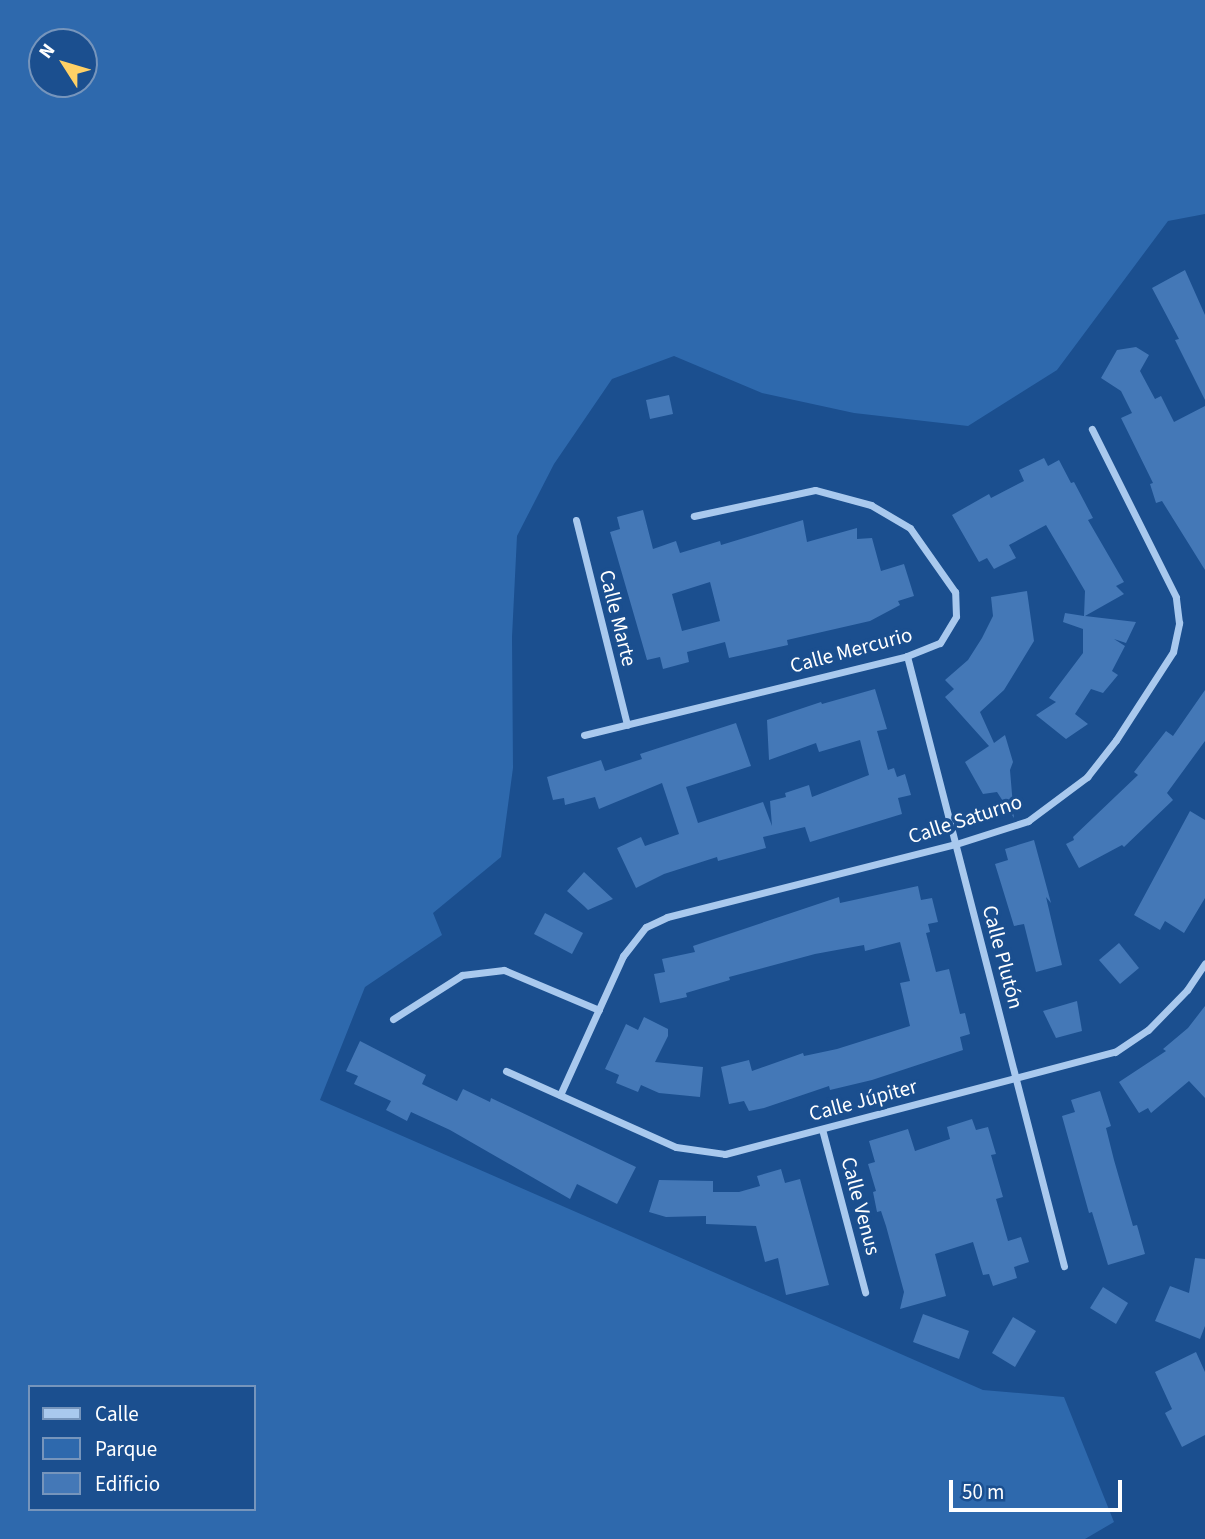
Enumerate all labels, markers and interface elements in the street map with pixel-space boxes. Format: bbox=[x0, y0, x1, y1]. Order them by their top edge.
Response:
north arrow bbox=[28, 28, 98, 98]
text: N bbox=[33, 38, 62, 64]
street label: Calle Marte bbox=[594, 567, 642, 669]
street label: Calle Mercurio bbox=[787, 622, 915, 678]
street label: Calle Saturno bbox=[905, 789, 1025, 849]
street label: Calle Plutón bbox=[977, 902, 1029, 1012]
street label: Calle Júpiter bbox=[806, 1074, 920, 1126]
street label: Calle Venus bbox=[836, 1154, 886, 1258]
legend bbox=[28, 1385, 256, 1511]
text: Calle bbox=[95, 1399, 139, 1429]
text: Parque bbox=[95, 1434, 157, 1464]
scale bar bbox=[953, 1466, 1126, 1510]
text: Edificio bbox=[95, 1469, 160, 1499]
text: 50 m bbox=[962, 1477, 1004, 1507]

